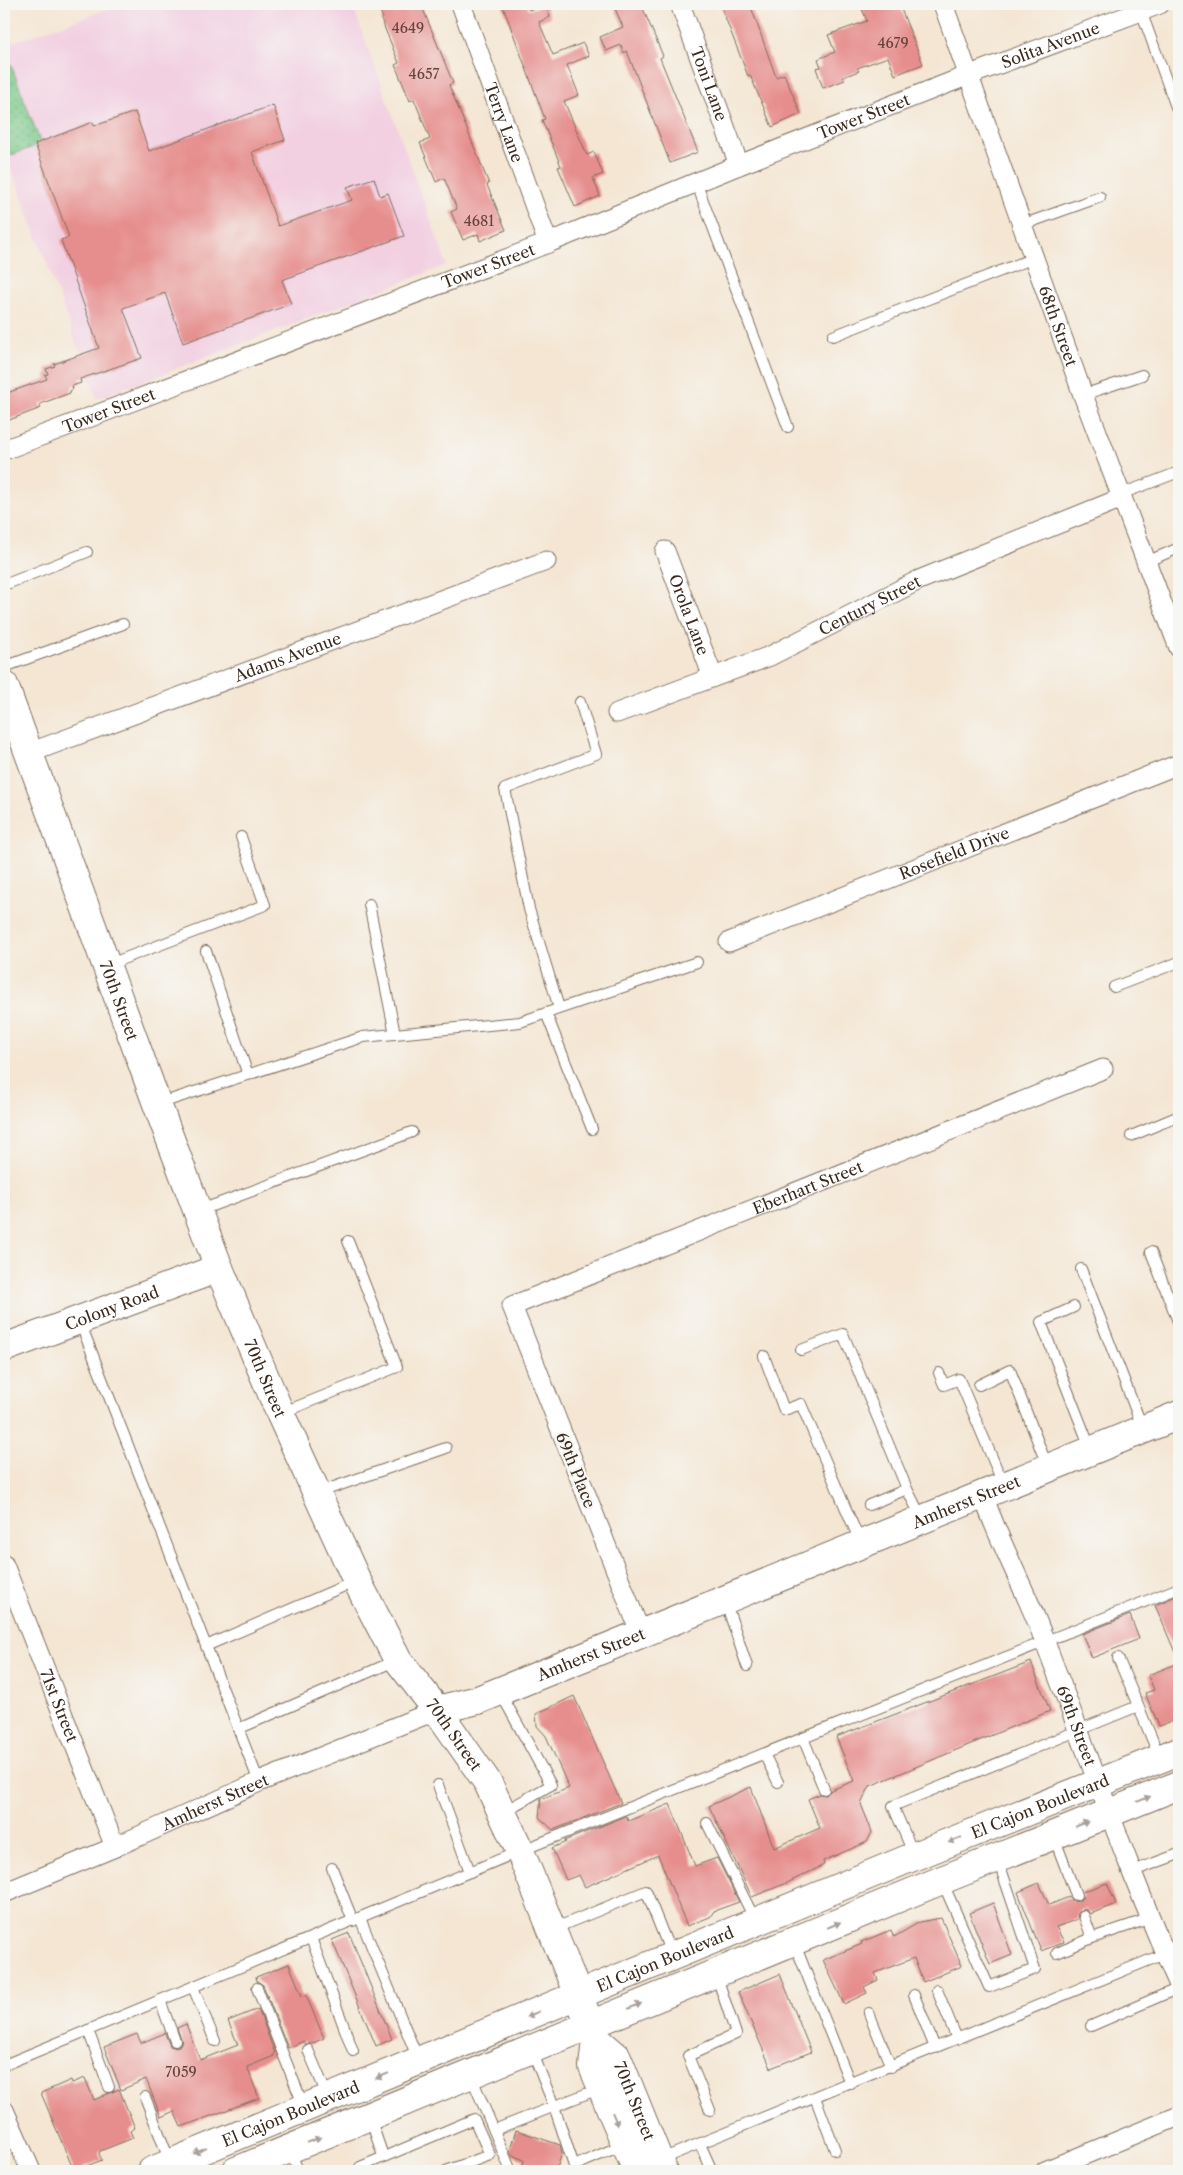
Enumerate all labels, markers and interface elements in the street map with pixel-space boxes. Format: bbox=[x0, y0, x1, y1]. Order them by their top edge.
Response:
street label: Solita Avenue bbox=[998, 17, 1102, 72]
house number: 4649 bbox=[392, 19, 424, 37]
house number: 4679 bbox=[877, 34, 909, 52]
street label: Toni Lane bbox=[687, 44, 732, 124]
house number: 4657 bbox=[409, 65, 439, 83]
street label: Terry Lane bbox=[480, 80, 528, 165]
street label: Tower Street bbox=[814, 89, 913, 143]
house number: 4681 bbox=[464, 212, 494, 230]
street label: Tower Street bbox=[439, 239, 538, 292]
street label: 68th Street bbox=[1035, 283, 1082, 369]
street label: Tower Street bbox=[59, 383, 158, 437]
street label: Orola Lane bbox=[665, 571, 714, 658]
street label: Century Street bbox=[815, 571, 924, 640]
street label: Adams Avenue bbox=[231, 628, 344, 686]
street label: Rosefield Drive bbox=[896, 822, 1012, 884]
street label: 70th Street bbox=[96, 958, 143, 1044]
street label: Eberhart Street bbox=[750, 1156, 866, 1218]
street label: Colony Road bbox=[62, 1281, 162, 1334]
street label: 70th Street bbox=[240, 1336, 291, 1421]
street label: 69th Place bbox=[552, 1429, 600, 1511]
street label: Amherst Street bbox=[908, 1471, 1023, 1533]
street label: Amherst Street bbox=[533, 1623, 648, 1685]
street label: 71st Street bbox=[36, 1666, 83, 1745]
street label: 69th Street bbox=[1052, 1683, 1101, 1769]
street label: 70th Street bbox=[422, 1695, 486, 1775]
street label: Amherst Street bbox=[158, 1769, 272, 1835]
street label: El Cajon Boulevard bbox=[968, 1770, 1112, 1843]
one-way arrow bbox=[1137, 1795, 1152, 1803]
one-way arrow bbox=[1075, 1820, 1089, 1828]
one-way arrow bbox=[947, 1836, 962, 1844]
one-way arrow bbox=[827, 1921, 842, 1929]
street label: El Cajon Boulevard bbox=[593, 1922, 737, 1996]
one-way arrow bbox=[628, 2002, 643, 2010]
one-way arrow bbox=[525, 2010, 540, 2018]
street label: 70th Street bbox=[610, 2059, 660, 2144]
house number: 7059 bbox=[165, 2063, 197, 2081]
one-way arrow bbox=[375, 2072, 389, 2080]
street label: El Cajon Boulevard bbox=[219, 2076, 363, 2151]
one-way arrow bbox=[611, 2111, 619, 2126]
one-way arrow bbox=[307, 2135, 321, 2143]
one-way arrow bbox=[193, 2148, 207, 2156]

